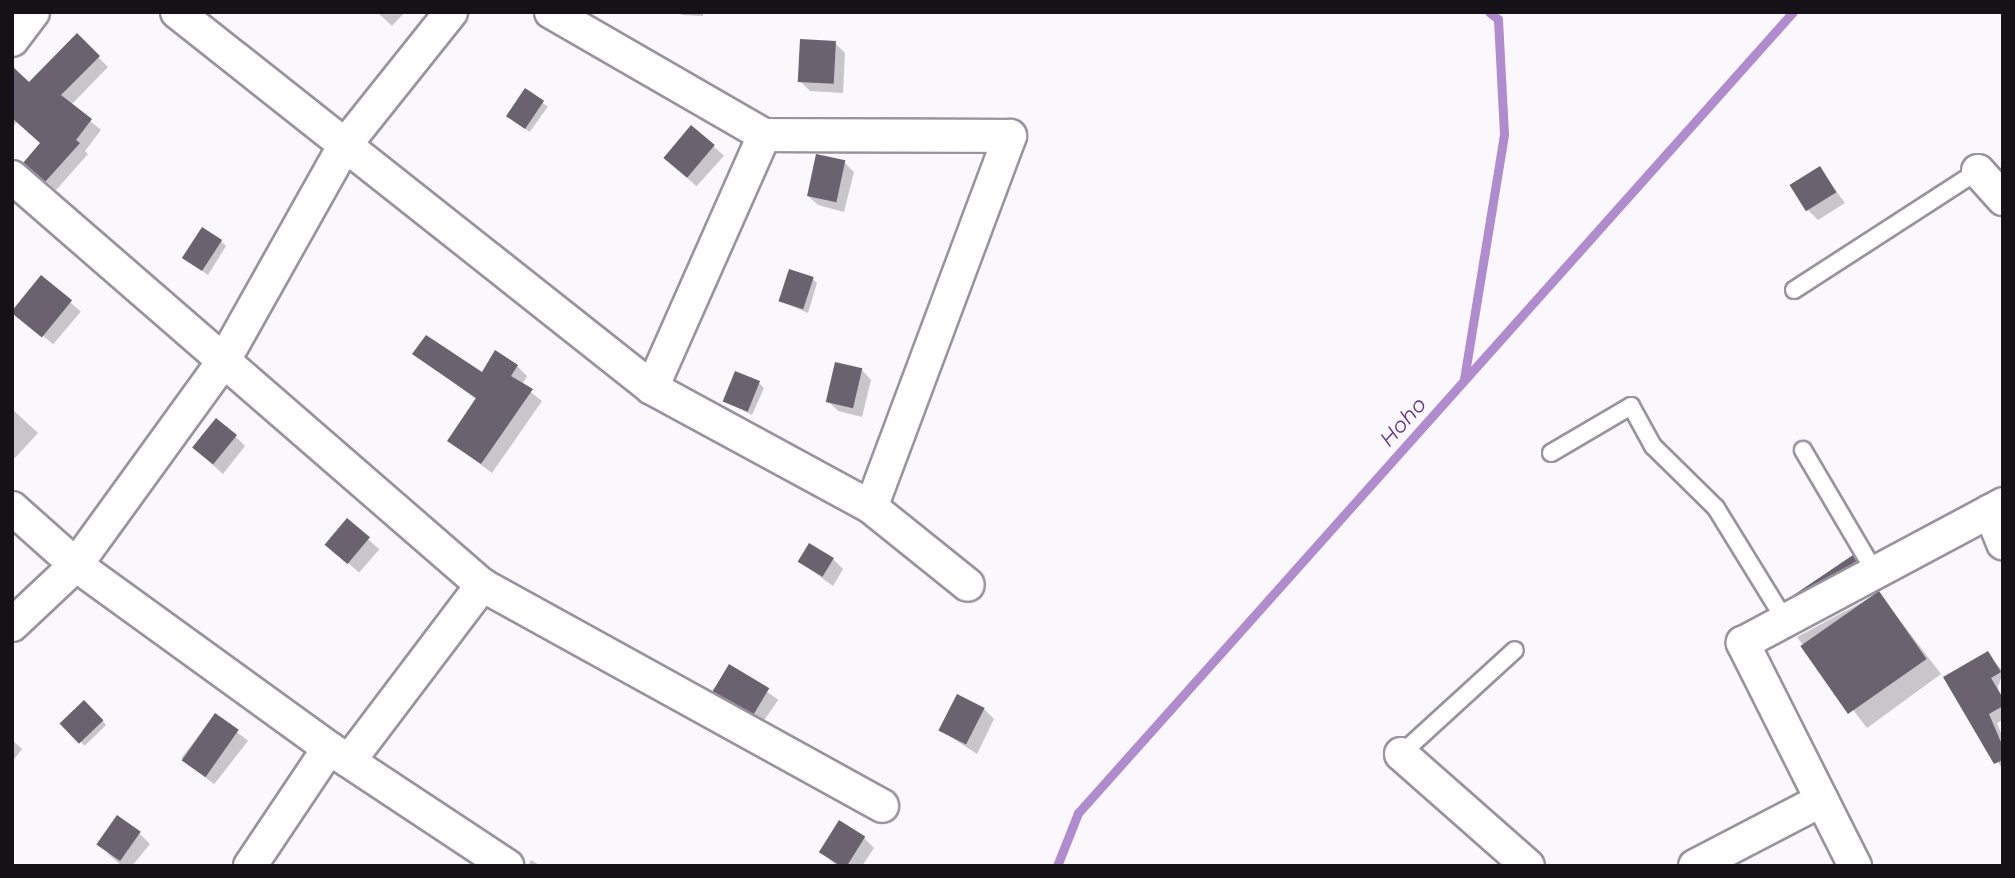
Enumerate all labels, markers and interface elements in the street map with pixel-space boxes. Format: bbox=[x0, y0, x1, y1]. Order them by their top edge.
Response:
water label: Hoho bbox=[1374, 392, 1432, 452]

